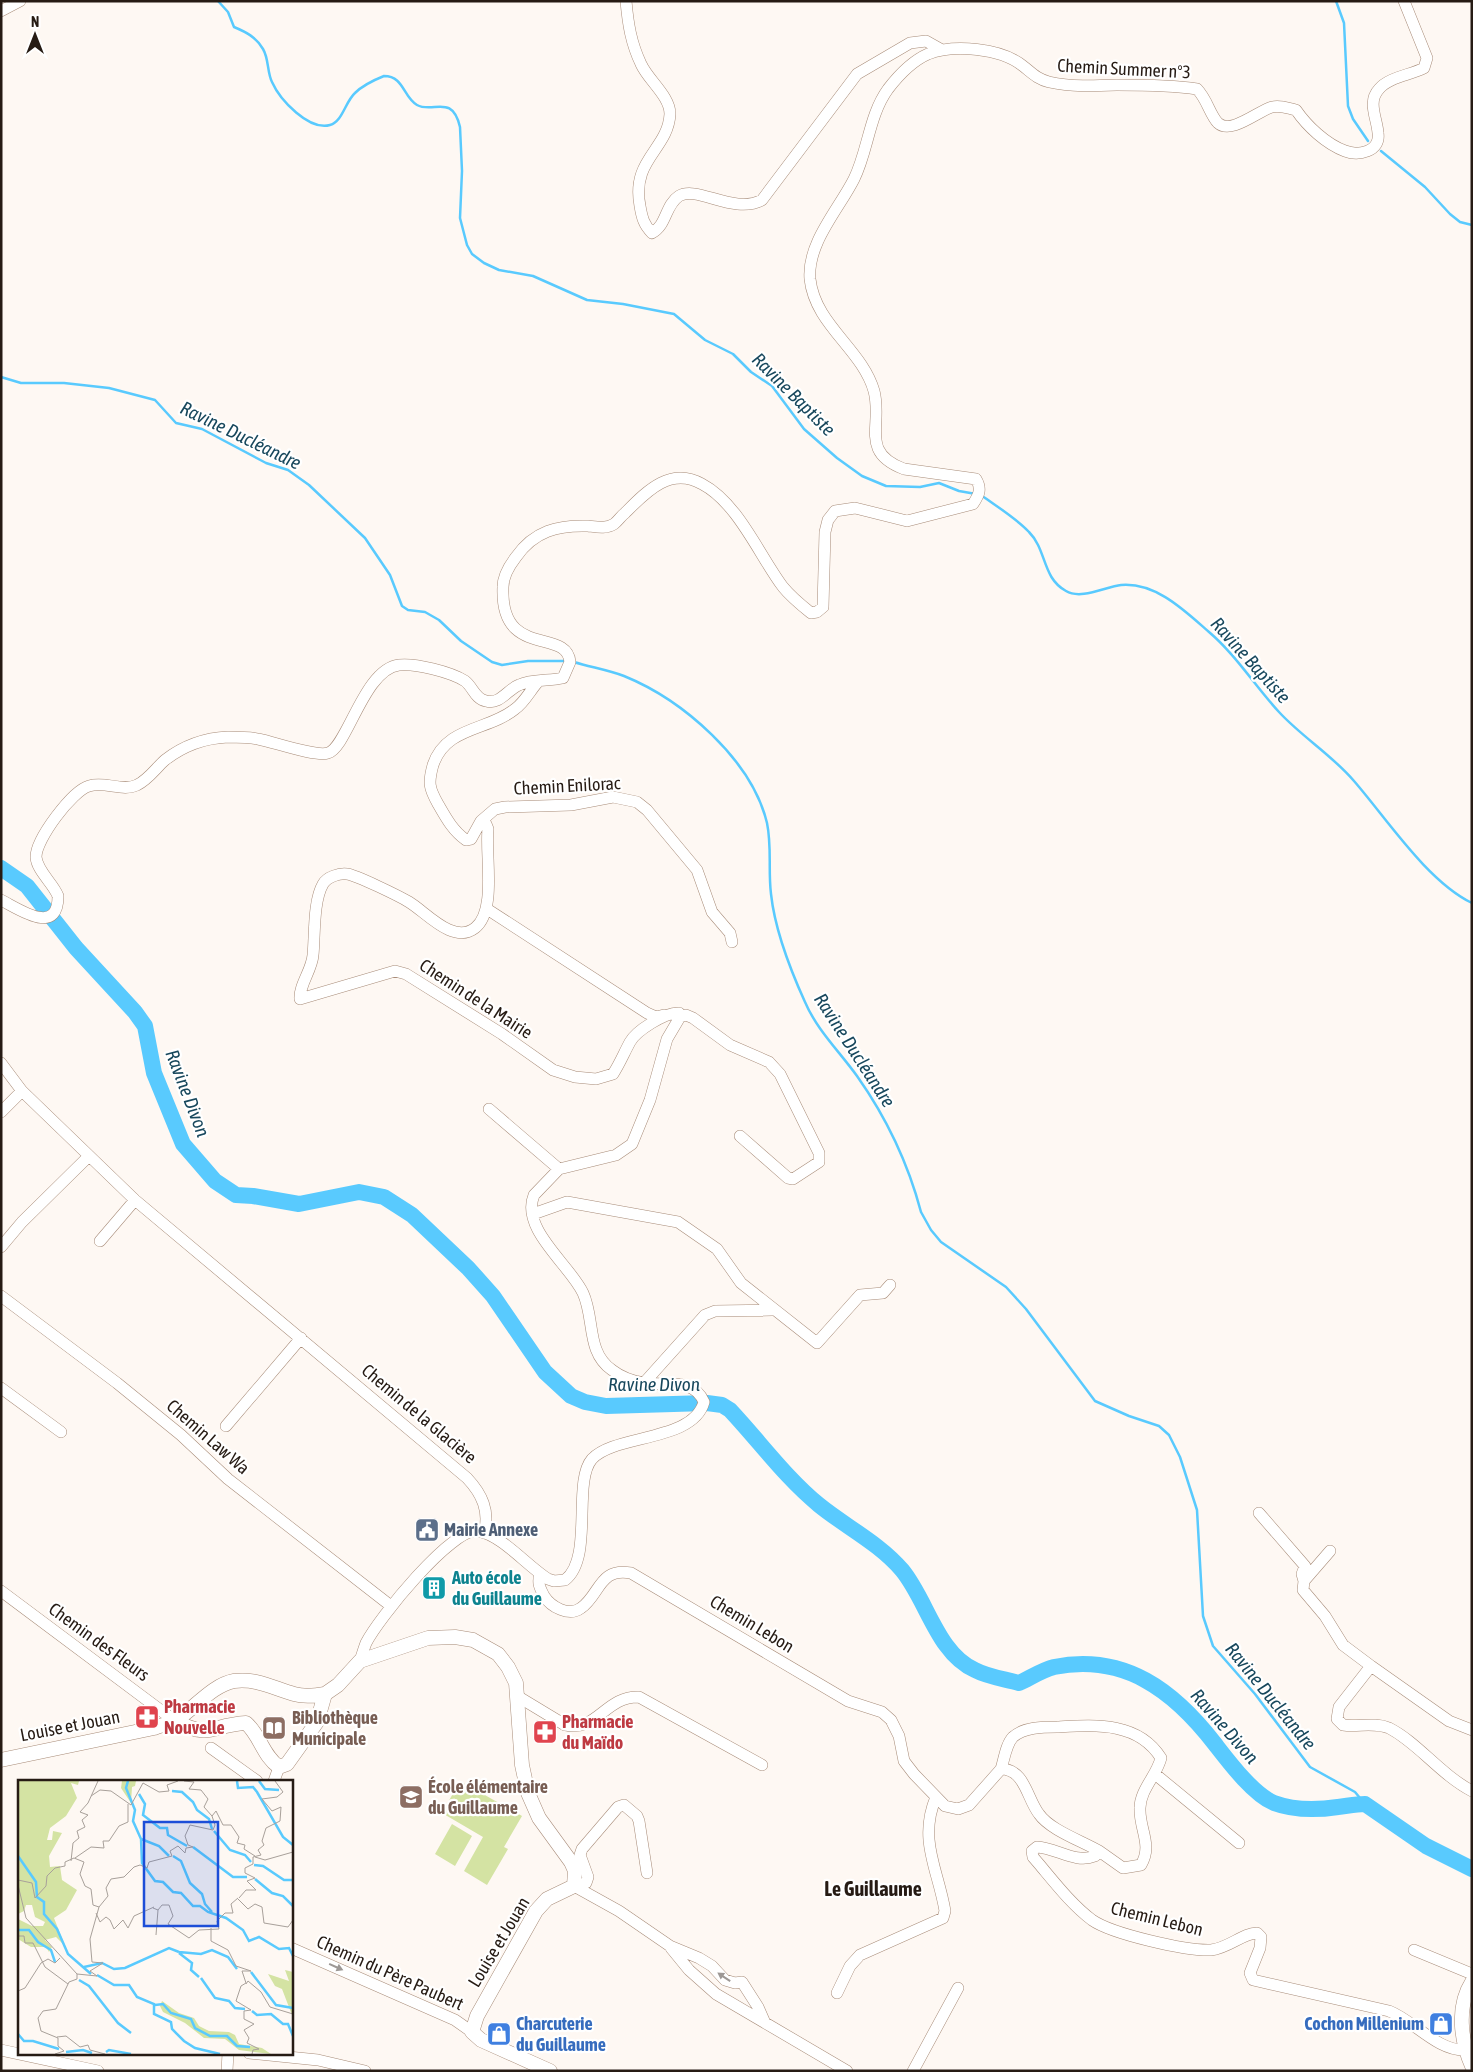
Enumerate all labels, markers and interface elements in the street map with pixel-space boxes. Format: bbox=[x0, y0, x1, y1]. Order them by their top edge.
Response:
north arrow bbox=[10, 10, 60, 60]
text: N bbox=[31, 14, 39, 30]
street label: Chemin Summer n°3 bbox=[1057, 55, 1191, 82]
water label: Ravine Baptiste bbox=[748, 348, 840, 440]
water label: Ravine Ducléandre bbox=[177, 396, 305, 474]
water label: Ravine Baptiste bbox=[1207, 612, 1295, 708]
street label: Chemin Enilorac bbox=[513, 772, 621, 799]
street label: Chemin de la Mairie bbox=[416, 954, 537, 1043]
water label: Ravine Ducléandre bbox=[810, 989, 900, 1111]
water label: Ravine Divon bbox=[161, 1046, 215, 1140]
street label: Chemin de la Glacière bbox=[358, 1360, 481, 1468]
water label: Ravine Divon bbox=[608, 1373, 700, 1395]
street label: Chemin Law Wa bbox=[163, 1395, 254, 1478]
public building icon: Mairie Annexe bbox=[414, 1517, 440, 1543]
place label: Mairie Annexe bbox=[444, 1519, 538, 1540]
place label: Auto école du Guillaume bbox=[451, 1567, 542, 1609]
building icon: Auto école du Guillaume bbox=[421, 1575, 447, 1601]
street label: Chemin Lebon bbox=[706, 1590, 798, 1657]
street label: Chemin des Fleurs bbox=[45, 1598, 154, 1685]
water label: Ravine Ducléandre bbox=[1221, 1638, 1321, 1754]
water label: Ravine Divon bbox=[1187, 1684, 1263, 1768]
place label: Pharmacie Nouvelle bbox=[164, 1696, 236, 1738]
pharmacy icon: Pharmacie Nouvelle bbox=[134, 1704, 160, 1730]
street label: Louise et Jouan bbox=[18, 1706, 122, 1745]
place label: Bibliothèque Municipale bbox=[292, 1707, 378, 1749]
place label: Pharmacie du Maïdo bbox=[562, 1711, 634, 1753]
library icon: Bibliothèque Municipale bbox=[261, 1715, 287, 1741]
pharmacy icon: Pharmacie du Maïdo bbox=[532, 1719, 558, 1745]
place label: École élémentaire du Guillaume bbox=[428, 1776, 548, 1818]
inset map bbox=[18, 1780, 292, 2054]
school or university icon: École élémentaire du Guillaume bbox=[398, 1784, 424, 1810]
district label: Le Guillaume bbox=[824, 1877, 922, 1900]
street label: Louise et Jouan bbox=[464, 1893, 534, 1990]
street label: Chemin Lebon bbox=[1109, 1897, 1205, 1940]
street label: Chemin du Père Paubert bbox=[314, 1931, 467, 2014]
one-way arrow bbox=[329, 1964, 343, 1972]
one-way arrow bbox=[718, 1973, 731, 1982]
shop icon: Cochon Millenium bbox=[1428, 2011, 1454, 2037]
place label: Charcuterie du Guillaume bbox=[516, 2013, 606, 2055]
place label: Cochon Millenium bbox=[1304, 2013, 1424, 2034]
shop icon: Charcuterie du Guillaume bbox=[486, 2021, 512, 2047]

